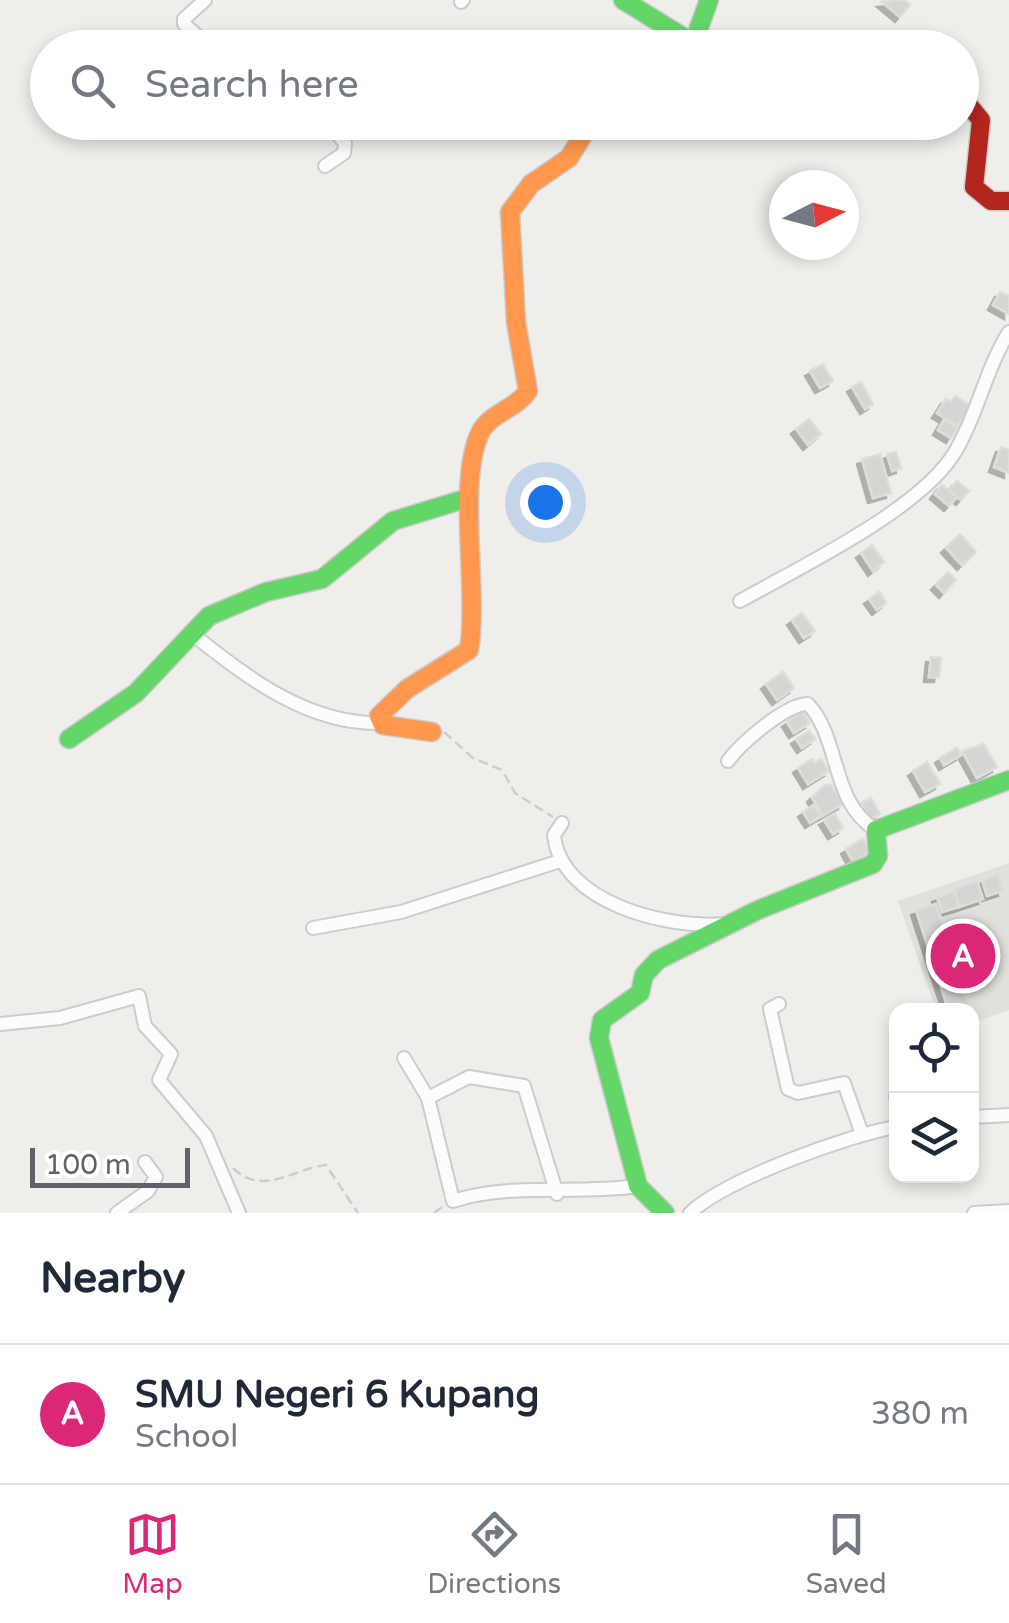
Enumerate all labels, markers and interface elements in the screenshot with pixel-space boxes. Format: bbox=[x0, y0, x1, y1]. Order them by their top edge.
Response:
search box bbox=[30, 30, 979, 140]
icon: search bbox=[65, 58, 120, 113]
text: Search here bbox=[145, 62, 359, 108]
north arrow bbox=[769, 170, 859, 260]
your location bbox=[520, 477, 571, 528]
pin: A bbox=[930, 918, 996, 994]
map controls bbox=[889, 1003, 979, 1183]
button: locate bbox=[889, 1003, 979, 1093]
button: layers bbox=[889, 1093, 979, 1183]
scale bar bbox=[30, 1143, 190, 1188]
text: 100 m bbox=[45, 1148, 131, 1182]
text: Nearby bbox=[40, 1253, 185, 1304]
text: SMU Negeri 6 Kupang bbox=[135, 1372, 539, 1418]
text: A bbox=[61, 1395, 84, 1433]
text: 380 m bbox=[871, 1395, 969, 1433]
text: School bbox=[135, 1418, 238, 1456]
tab: Map bbox=[122, 1507, 183, 1601]
tab: Directions bbox=[427, 1507, 561, 1601]
tab: Saved bbox=[806, 1507, 887, 1601]

